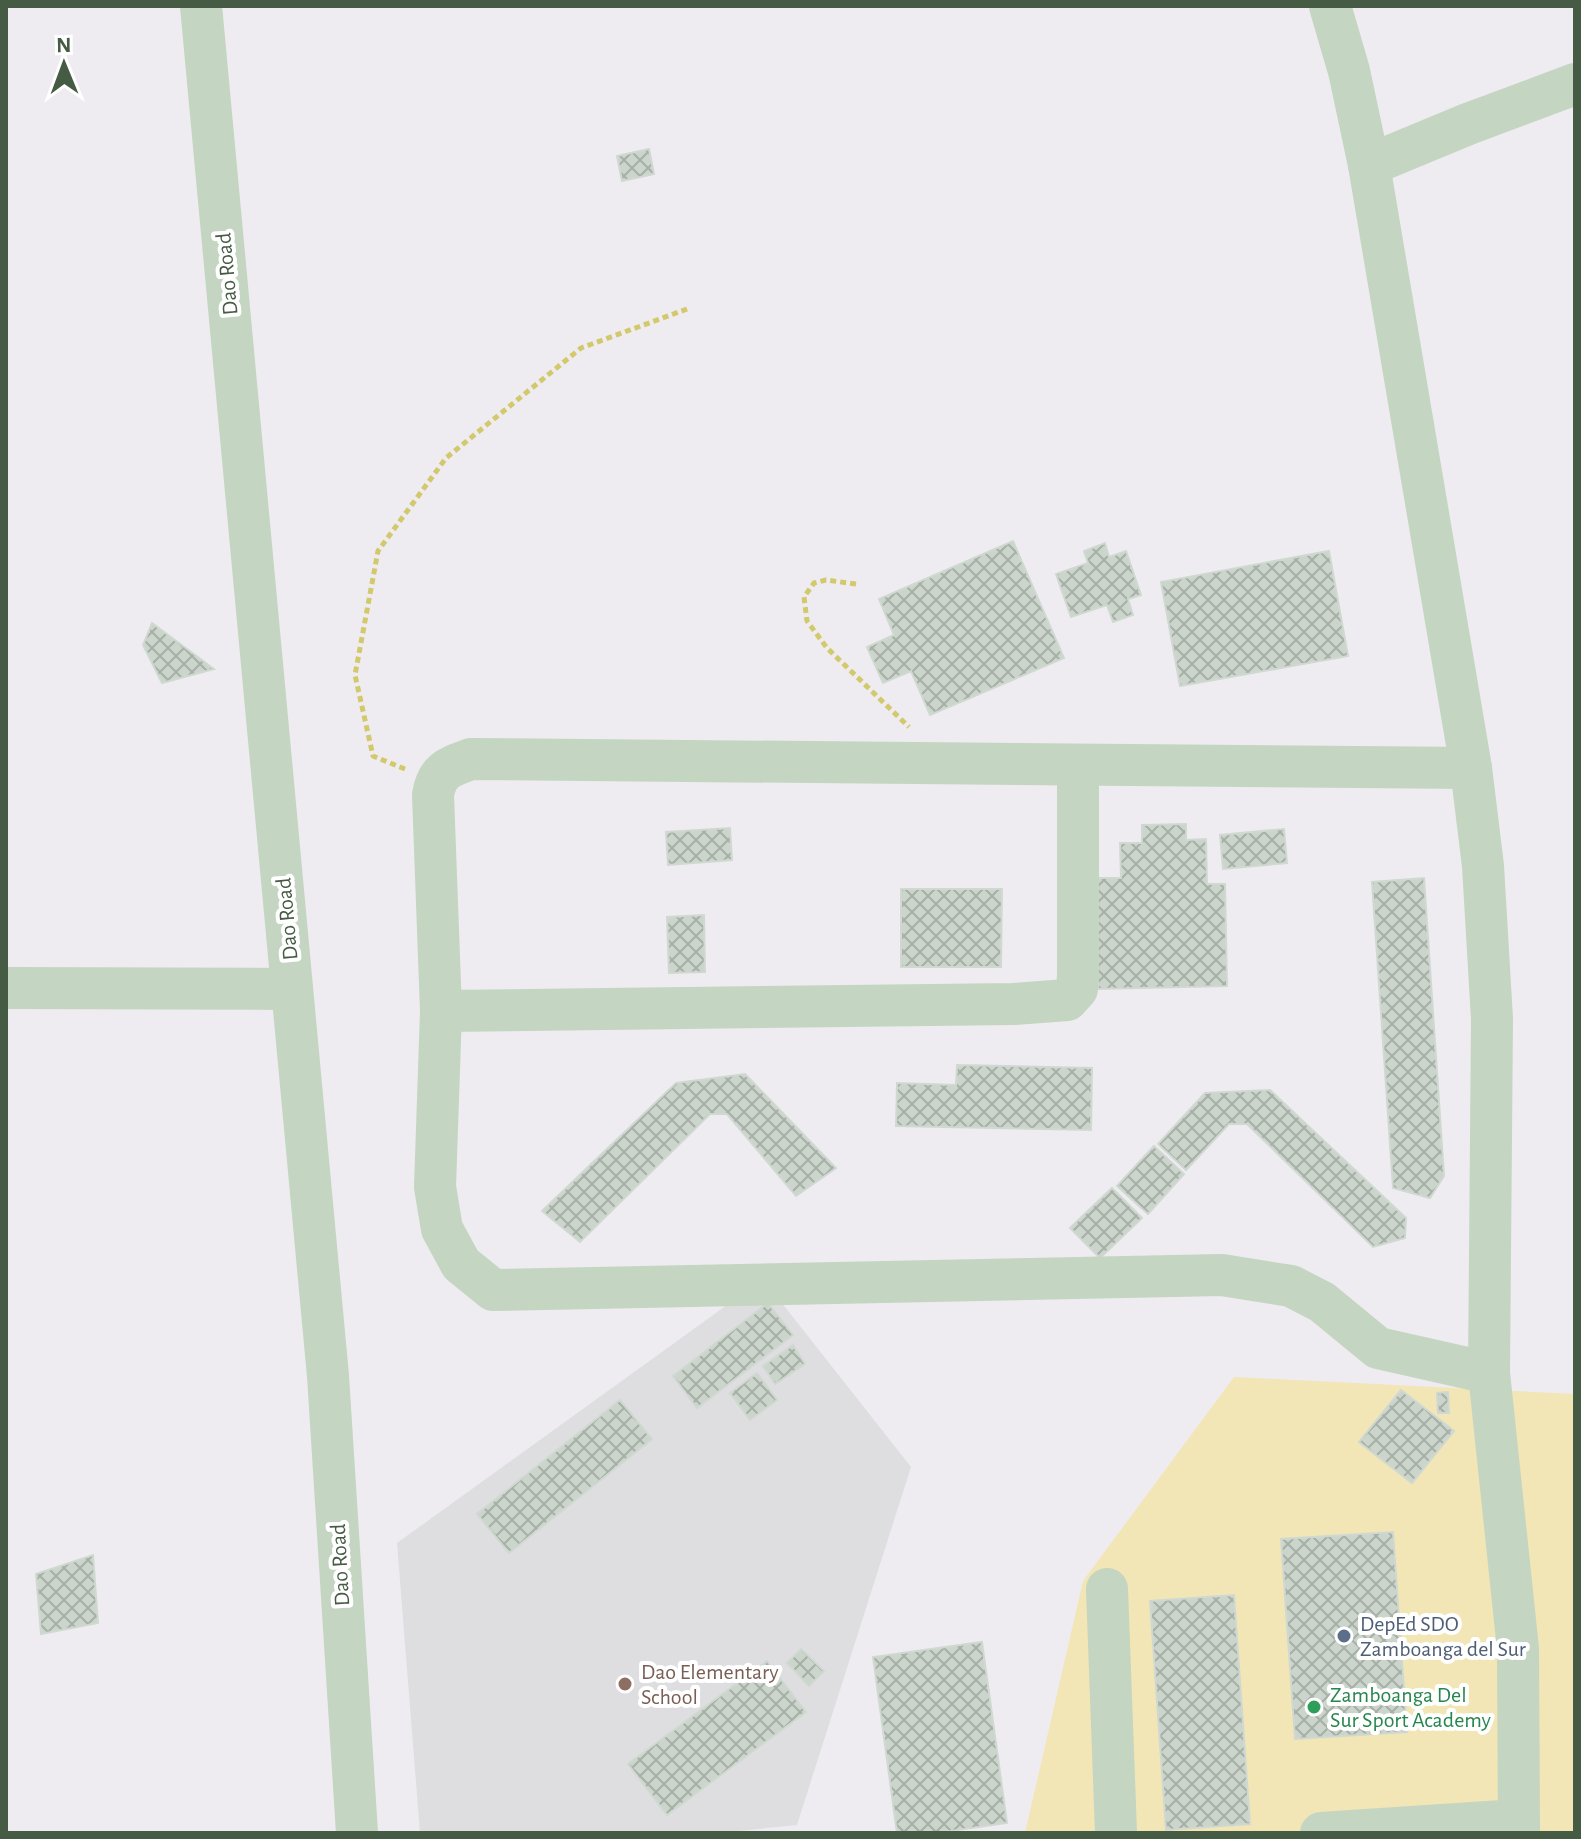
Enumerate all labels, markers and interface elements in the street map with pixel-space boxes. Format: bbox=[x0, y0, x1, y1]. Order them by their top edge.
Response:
north arrow bbox=[24, 24, 104, 104]
text: N bbox=[56, 34, 72, 56]
street label: Dao Road bbox=[212, 232, 242, 316]
street label: Dao Road bbox=[272, 877, 302, 961]
street label: Dao Road bbox=[327, 1523, 353, 1607]
place label: DepEd SDO Zamboanga del Sur bbox=[1360, 1613, 1526, 1660]
marker: DepEd SDO Zamboanga del Sur bbox=[1335, 1627, 1353, 1645]
place label: Dao Elementary School bbox=[641, 1661, 779, 1708]
marker: Dao Elementary School bbox=[616, 1675, 634, 1693]
place label: Zamboanga Del Sur Sport Academy bbox=[1330, 1684, 1491, 1731]
marker: Zamboanga Del Sur Sport Academy bbox=[1305, 1698, 1323, 1716]

